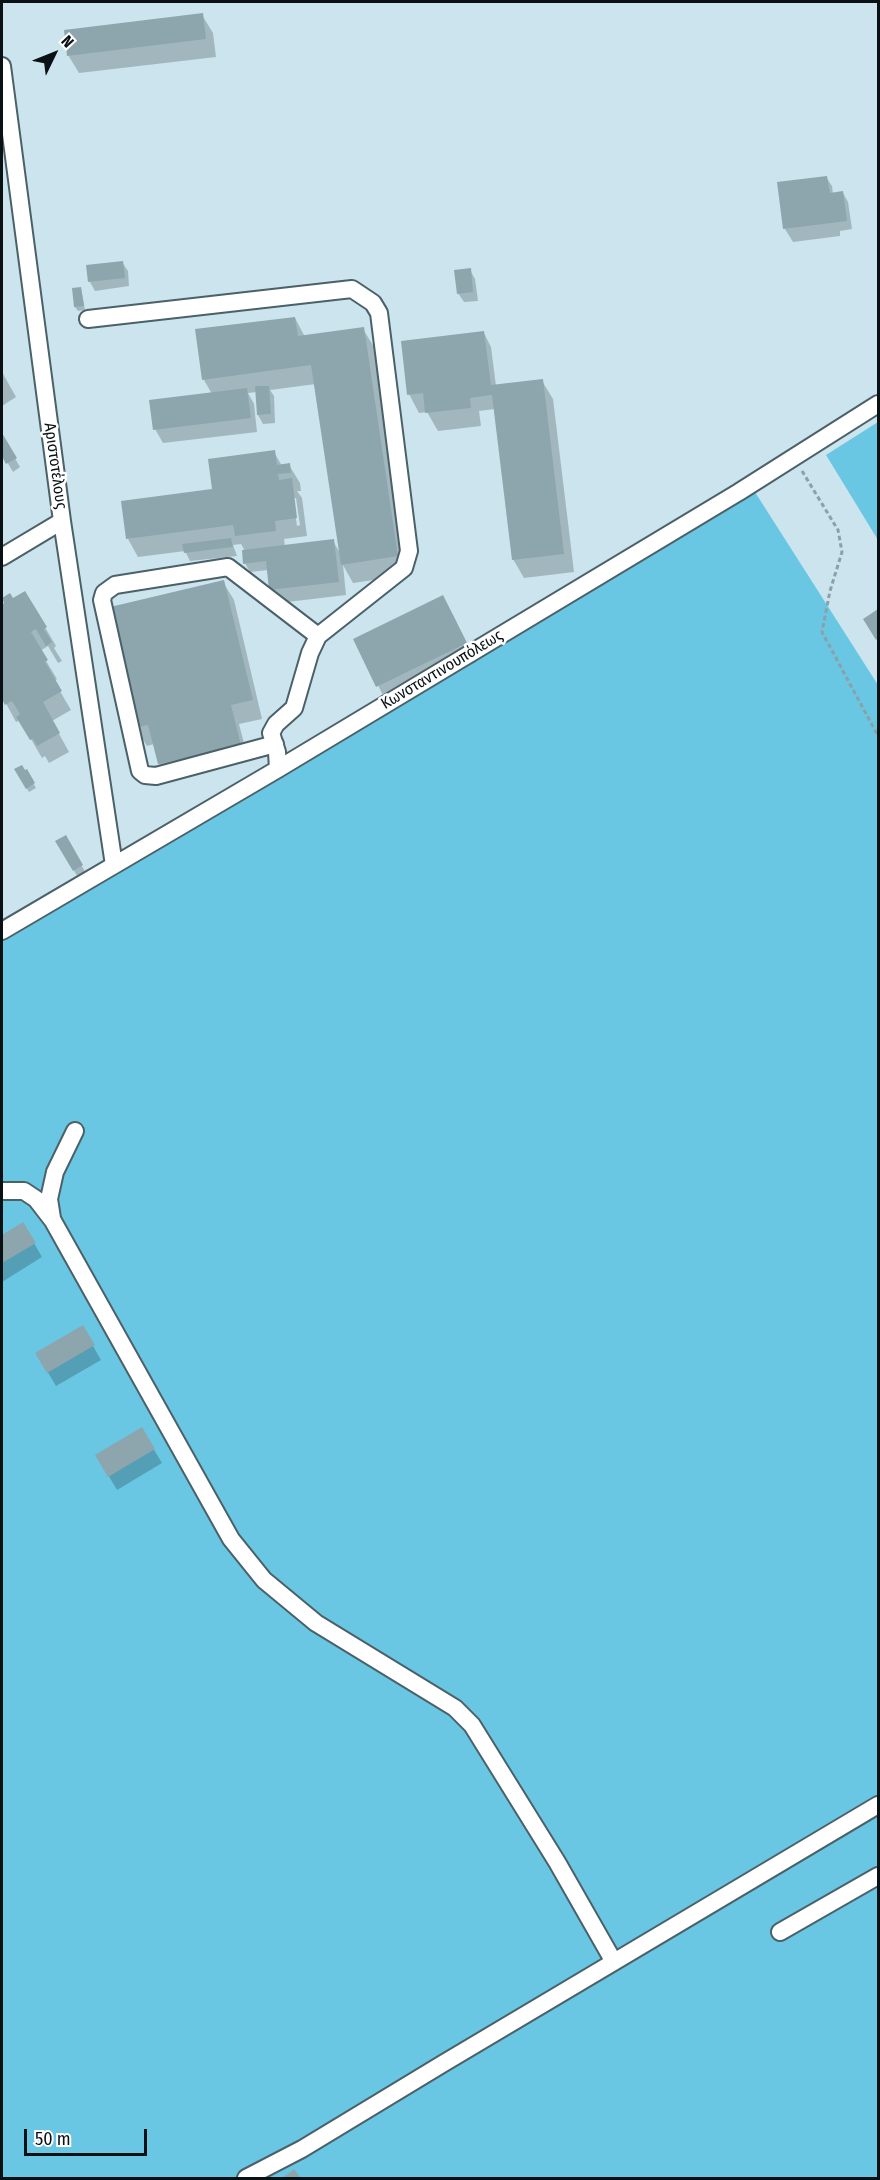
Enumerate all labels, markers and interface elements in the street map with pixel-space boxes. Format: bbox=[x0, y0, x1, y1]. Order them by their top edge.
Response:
north arrow bbox=[24, 24, 84, 84]
text: N bbox=[57, 31, 78, 51]
street label: Αριστοτέλους bbox=[39, 422, 71, 510]
street label: Κωνσταντινουπόλεως bbox=[378, 626, 506, 714]
scale bar bbox=[27, 2117, 150, 2155]
text: 50 m bbox=[35, 2128, 71, 2150]

